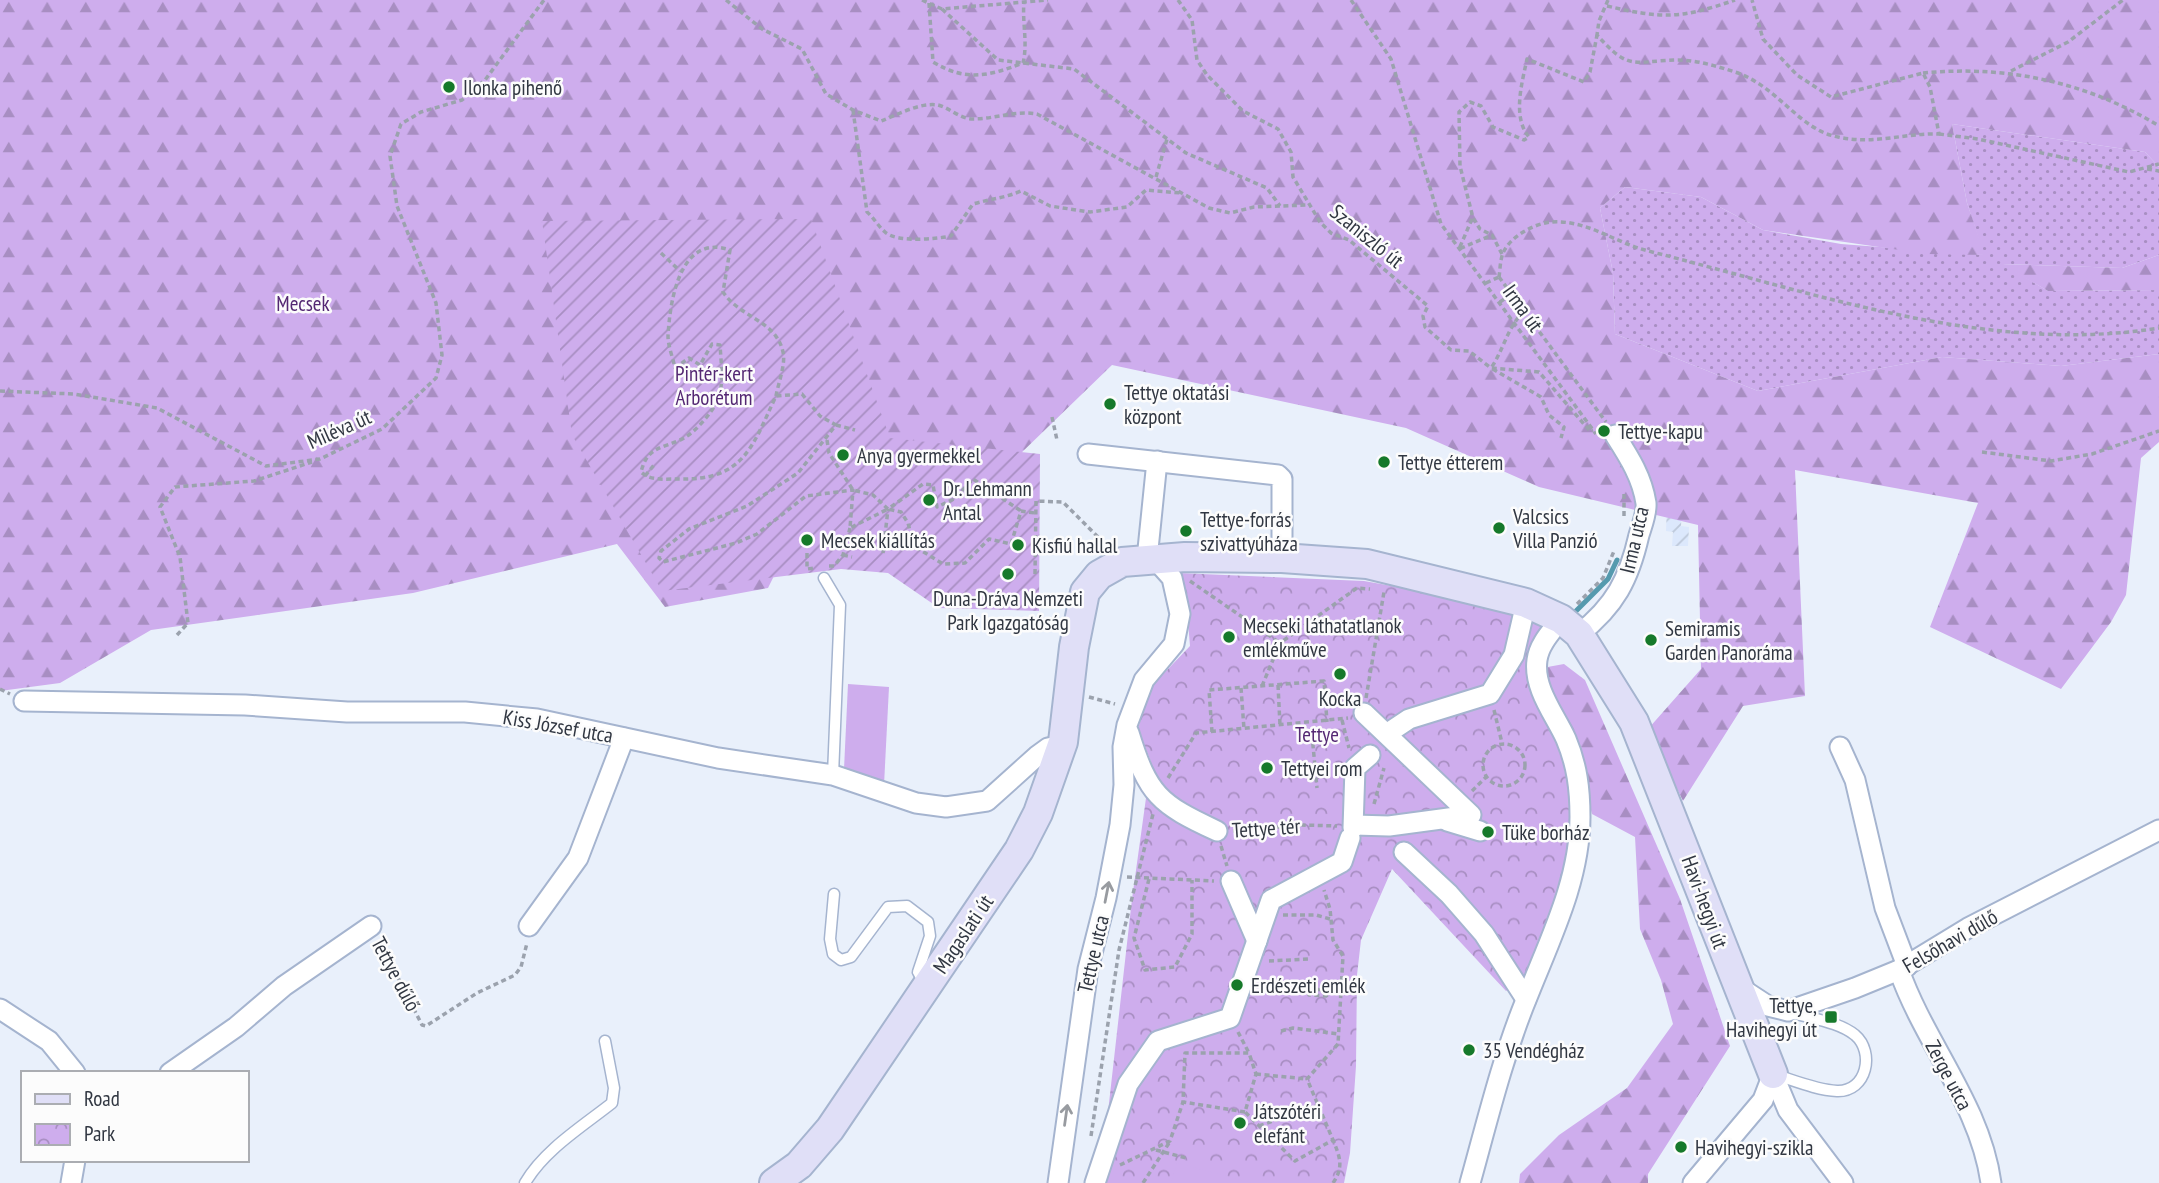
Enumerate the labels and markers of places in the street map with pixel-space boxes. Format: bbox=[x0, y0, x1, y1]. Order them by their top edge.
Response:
place label: Ilonka pihenő bbox=[463, 74, 562, 101]
marker: Ilonka pihenő bbox=[441, 79, 457, 95]
place label: Tettye oktatási központ bbox=[1124, 379, 1230, 430]
marker: Tettye oktatási központ bbox=[1102, 396, 1118, 412]
place label: Tettye-kapu bbox=[1618, 418, 1703, 445]
marker: Tettye-kapu bbox=[1596, 423, 1612, 439]
place label: Anya gyermekkel bbox=[857, 442, 980, 469]
marker: Anya gyermekkel bbox=[835, 447, 851, 463]
place label: Tettye étterem bbox=[1398, 449, 1503, 476]
marker: Tettye étterem bbox=[1376, 454, 1392, 470]
place label: Dr. Lehmann Antal bbox=[943, 475, 1032, 526]
marker: Dr. Lehmann Antal bbox=[921, 492, 937, 508]
place label: Valcsics Villa Panzió bbox=[1512, 503, 1598, 554]
place label: Tettye-forrás szivattyúháza bbox=[1200, 506, 1298, 557]
marker: Valcsics Villa Panzió bbox=[1491, 520, 1507, 536]
marker: Tettye-forrás szivattyúháza bbox=[1178, 523, 1194, 539]
place label: Mecsek kiállítás bbox=[821, 527, 935, 554]
marker: Mecsek kiállítás bbox=[799, 532, 815, 548]
place label: Kisfiú hallal bbox=[1032, 532, 1118, 559]
marker: Kisfiú hallal bbox=[1010, 537, 1026, 553]
marker: Duna-Dráva Nemzeti Park Igazgatóság bbox=[1000, 566, 1016, 582]
place label: Duna-Dráva Nemzeti Park Igazgatóság bbox=[933, 585, 1083, 636]
place label: Mecseki láthatatlanok emlékműve bbox=[1243, 612, 1402, 663]
place label: Semiramis Garden Panoráma bbox=[1665, 615, 1793, 666]
marker: Mecseki láthatatlanok emlékműve bbox=[1221, 629, 1237, 645]
marker: Semiramis Garden Panoráma bbox=[1643, 632, 1659, 648]
marker: Kocka bbox=[1332, 666, 1348, 682]
place label: Kocka bbox=[1319, 685, 1361, 712]
place label: Tettyei rom bbox=[1281, 755, 1362, 782]
marker: Tettyei rom bbox=[1259, 760, 1275, 776]
place label: Tüke borház bbox=[1502, 819, 1589, 846]
marker: Tüke borház bbox=[1480, 824, 1496, 840]
place label: Erdészeti emlék bbox=[1251, 972, 1365, 999]
marker: Erdészeti emlék bbox=[1229, 977, 1245, 993]
place label: Tettye, Havihegyi út bbox=[1726, 992, 1817, 1043]
marker: Tettye, Havihegyi út bbox=[1823, 1009, 1839, 1025]
place label: 35 Vendégház bbox=[1483, 1037, 1584, 1064]
marker: 35 Vendégház bbox=[1461, 1042, 1477, 1058]
place label: Játszótéri elefánt bbox=[1253, 1098, 1321, 1149]
marker: Játszótéri elefánt bbox=[1232, 1115, 1248, 1131]
place label: Havihegyi-szikla bbox=[1695, 1134, 1813, 1161]
marker: Havihegyi-szikla bbox=[1673, 1139, 1689, 1155]

